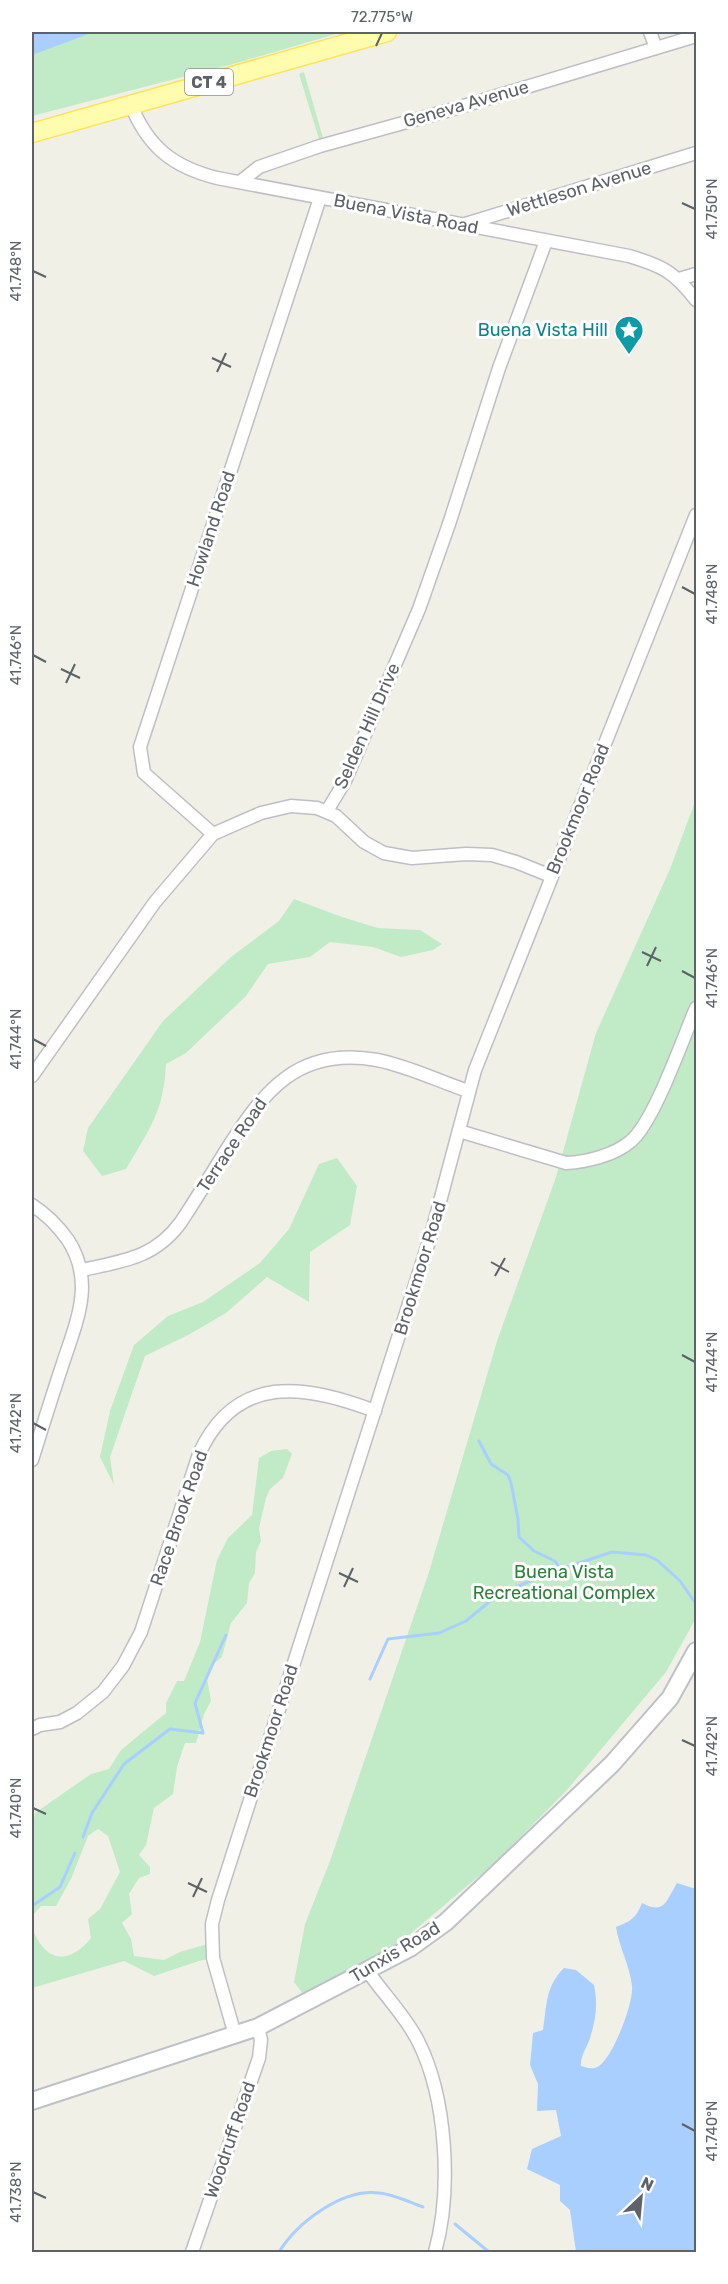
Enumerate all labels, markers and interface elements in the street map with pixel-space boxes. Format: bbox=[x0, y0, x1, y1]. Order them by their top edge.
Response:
text: 72.775°W bbox=[351, 8, 413, 26]
road number: CT 4 bbox=[185, 69, 233, 95]
street label: Geneva Avenue bbox=[401, 76, 531, 132]
street label: Wettleson Avenue bbox=[504, 157, 654, 221]
text: 41.750°N bbox=[703, 178, 721, 240]
street label: Buena Vista Road bbox=[332, 189, 480, 239]
text: 41.748°N bbox=[7, 240, 25, 302]
place icon: Buena Vista Hill bbox=[613, 314, 645, 356]
place label: Buena Vista Hill bbox=[478, 319, 608, 341]
street label: Howland Road bbox=[182, 468, 240, 590]
text: 41.748°N bbox=[703, 563, 721, 625]
text: 41.746°N bbox=[7, 625, 25, 685]
street label: Selden Hill Drive bbox=[329, 660, 405, 792]
street label: Brookmoor Road bbox=[542, 741, 614, 877]
text: 41.746°N bbox=[703, 948, 721, 1008]
text: 41.744°N bbox=[7, 1009, 25, 1069]
street label: Terrace Road bbox=[192, 1094, 272, 1196]
street label: Brookmoor Road bbox=[389, 1198, 451, 1338]
text: 41.744°N bbox=[703, 1332, 721, 1392]
text: 41.742°N bbox=[7, 1393, 25, 1453]
street label: Race Brook Road bbox=[146, 1447, 212, 1589]
park label: Buena Vista Recreational Complex bbox=[473, 1561, 656, 1604]
street label: Brookmoor Road bbox=[239, 1662, 303, 1800]
text: 41.742°N bbox=[703, 1716, 721, 1776]
text: 41.740°N bbox=[7, 1777, 25, 1839]
street label: Tunxis Road bbox=[346, 1917, 444, 1987]
street label: Woodruff Road bbox=[200, 2079, 260, 2201]
text: 41.740°N bbox=[703, 2100, 721, 2162]
text: 41.738°N bbox=[7, 2161, 25, 2223]
north arrow bbox=[611, 2167, 671, 2227]
text: N bbox=[638, 2173, 657, 2195]

